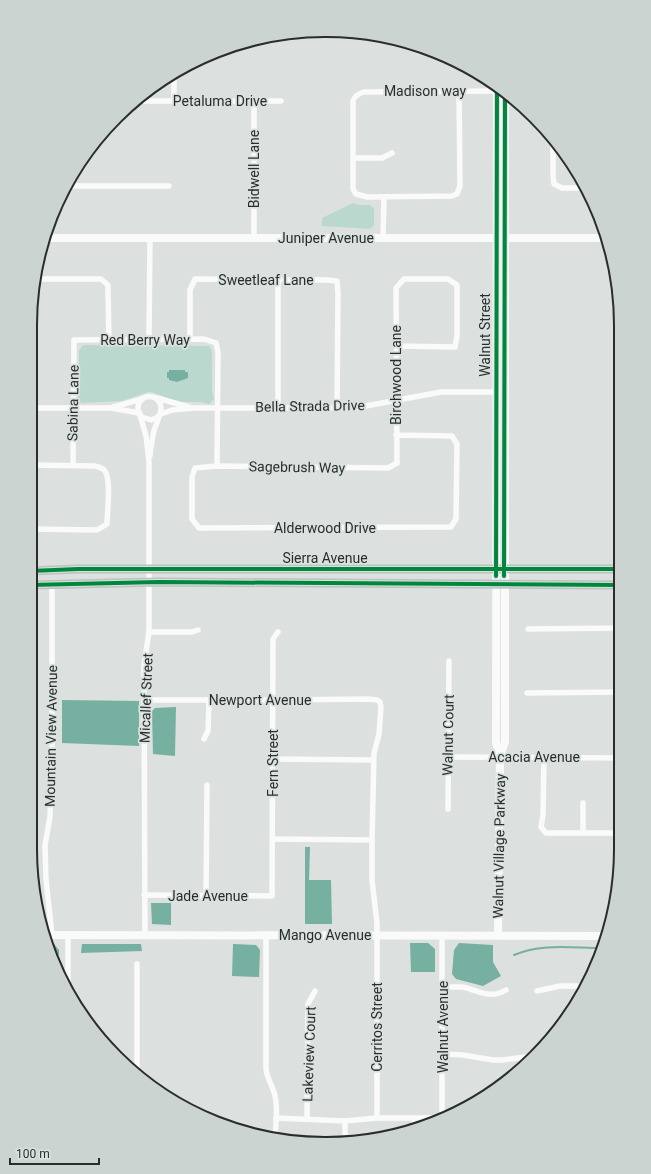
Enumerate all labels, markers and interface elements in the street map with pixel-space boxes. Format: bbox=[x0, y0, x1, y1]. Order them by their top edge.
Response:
street label: Madison way bbox=[384, 83, 466, 99]
street label: Petaluma Drive bbox=[173, 93, 267, 109]
street label: Bidwell Lane bbox=[246, 130, 262, 208]
street label: Juniper Avenue bbox=[278, 230, 374, 246]
street label: Sweetleaf Lane bbox=[218, 272, 314, 288]
street label: Walnut Street bbox=[477, 293, 493, 377]
street label: Birchwood Lane bbox=[388, 325, 404, 425]
street label: Red Berry Way bbox=[100, 332, 190, 348]
street label: Sabina Lane bbox=[64, 365, 82, 441]
street label: Bella Strada Drive bbox=[255, 397, 365, 415]
street label: Sagebrush Way bbox=[249, 458, 346, 476]
street label: Alderwood Drive bbox=[274, 520, 376, 536]
street label: Sierra Avenue bbox=[282, 550, 368, 566]
street label: Micallef Street bbox=[136, 652, 156, 743]
street label: Mountain View Avenue bbox=[42, 665, 60, 807]
street label: Newport Avenue bbox=[209, 692, 311, 708]
street label: Walnut Court bbox=[439, 694, 457, 776]
street label: Fern Street bbox=[265, 729, 281, 797]
street label: Acacia Avenue bbox=[488, 749, 580, 765]
street label: Walnut Village Parkway bbox=[490, 773, 508, 919]
street label: Jade Avenue bbox=[168, 888, 248, 904]
street label: Mango Avenue bbox=[279, 927, 371, 943]
street label: Walnut Avenue bbox=[435, 981, 451, 1073]
street label: Cerritos Street bbox=[369, 982, 385, 1072]
street label: Lakeview Court bbox=[299, 1006, 319, 1102]
scale bar bbox=[10, 1140, 99, 1166]
text: 100 m bbox=[16, 1147, 50, 1161]

